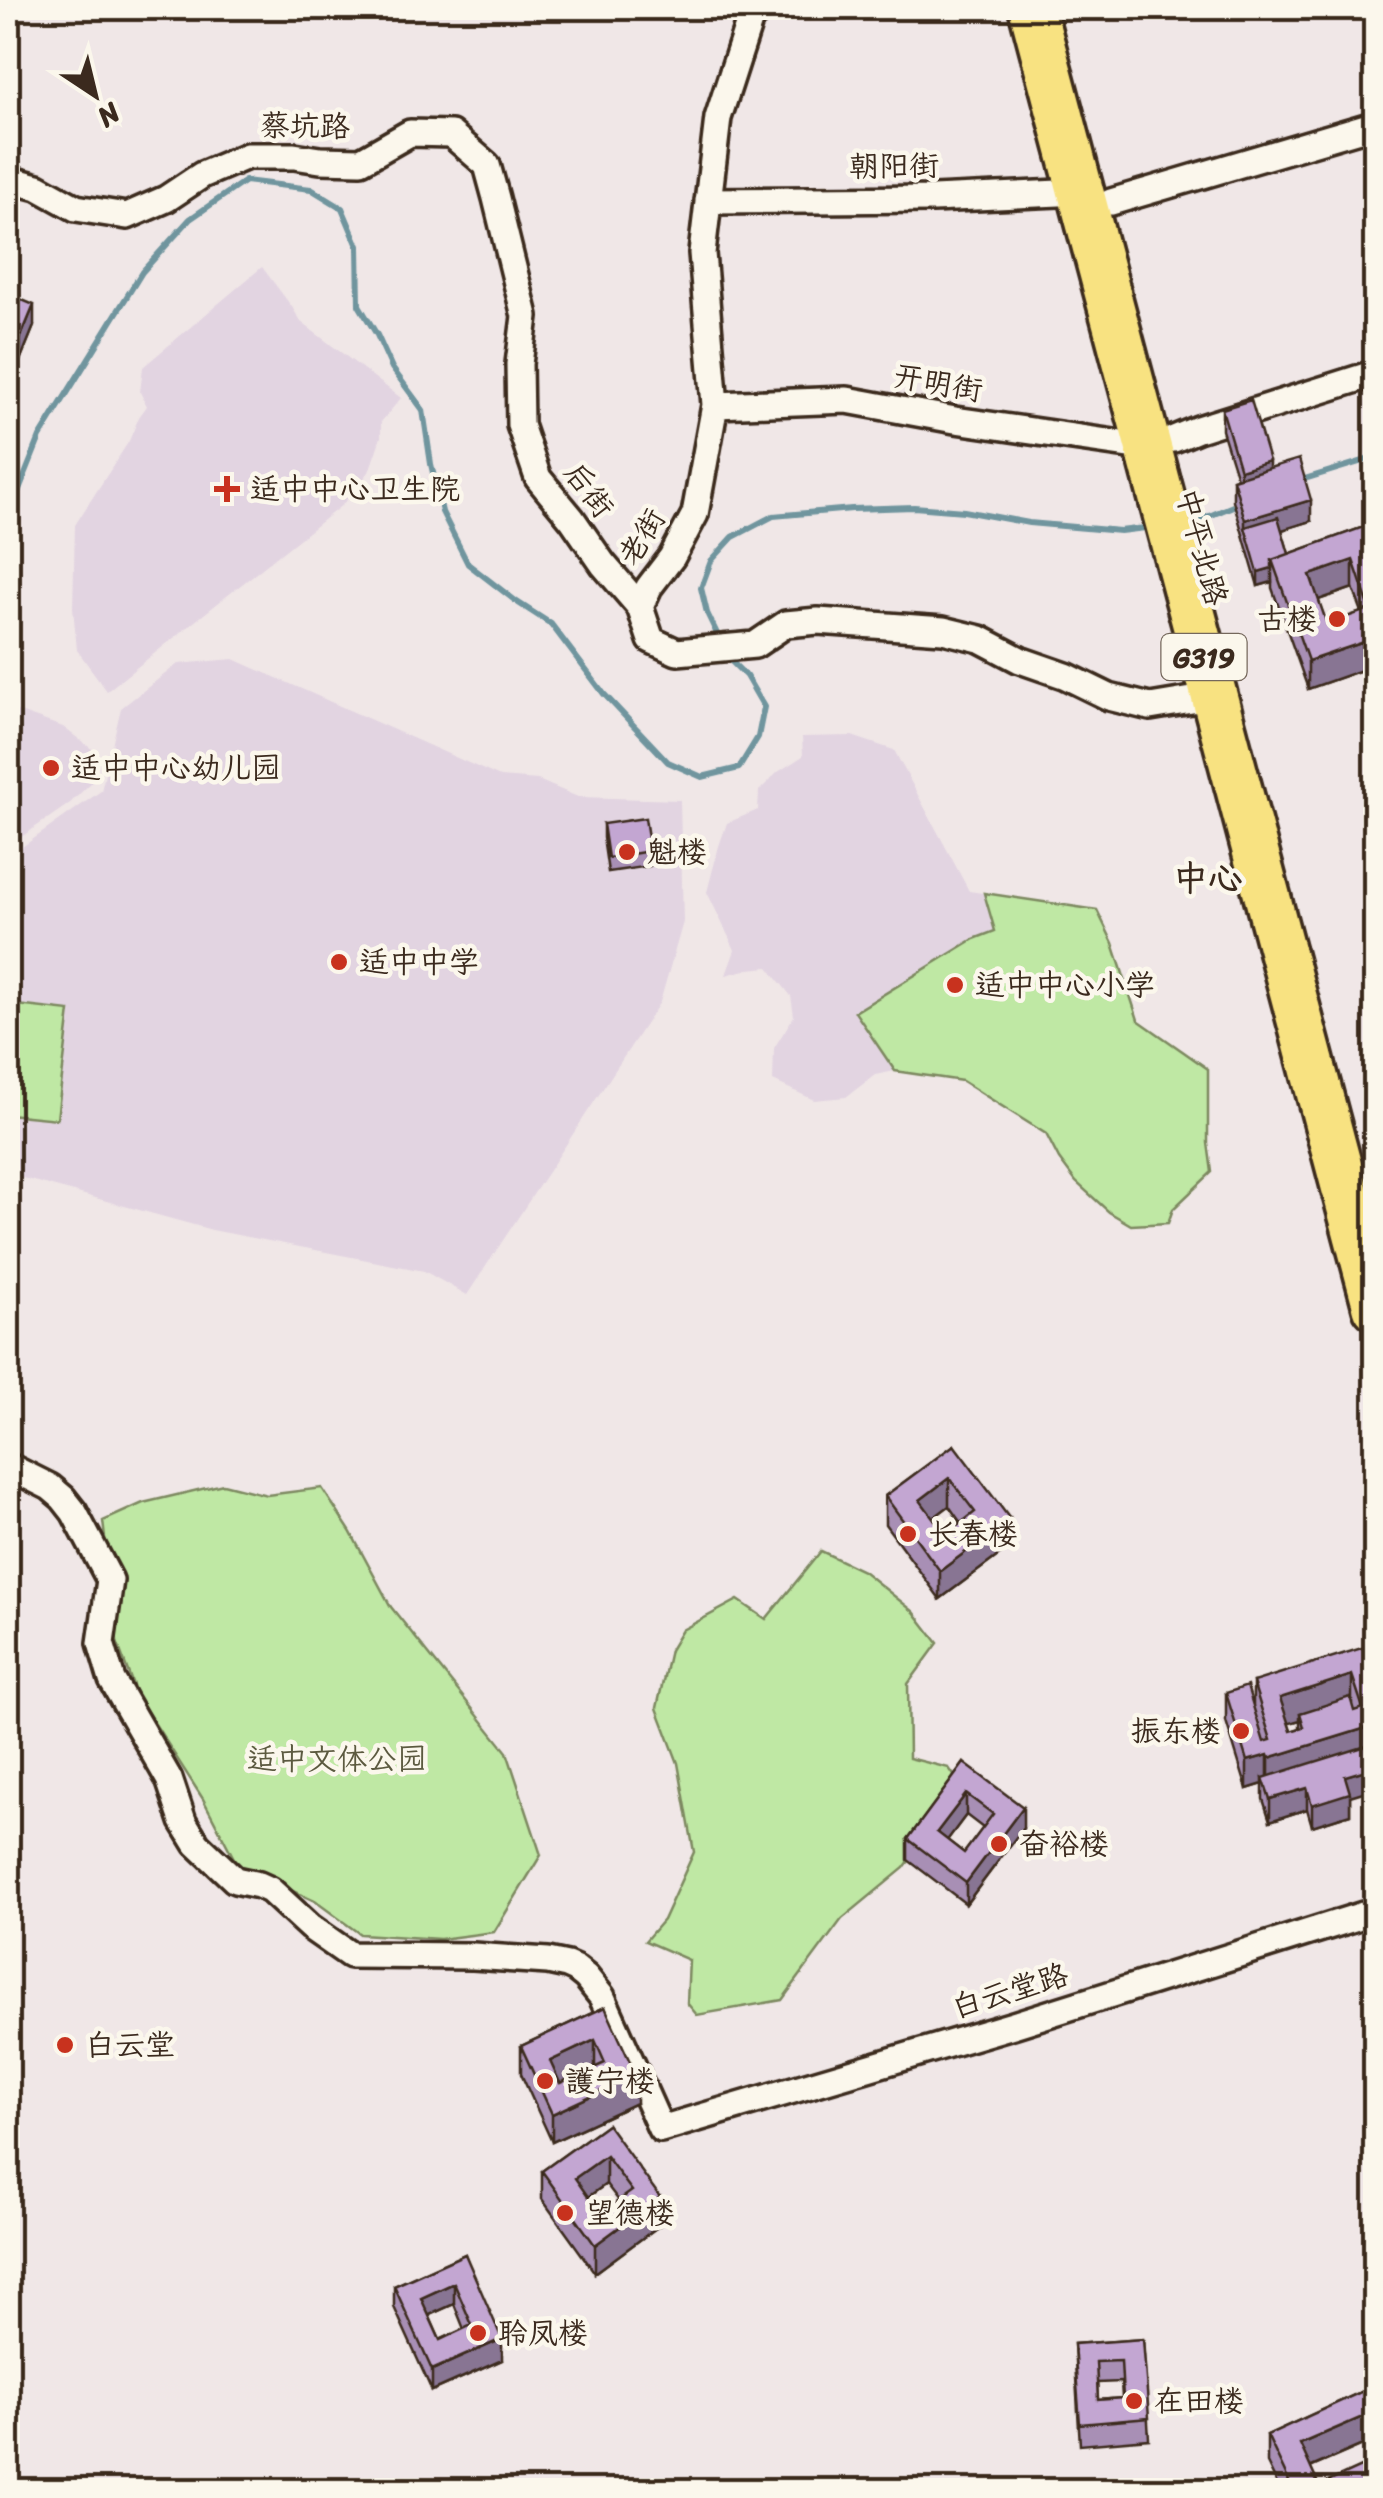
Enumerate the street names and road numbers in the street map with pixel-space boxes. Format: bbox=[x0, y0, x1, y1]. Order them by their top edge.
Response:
street label: 蔡坑路 bbox=[260, 98, 350, 154]
street label: 朝阳街 bbox=[849, 138, 939, 194]
street label: 开明街 bbox=[889, 349, 987, 417]
street label: 后街 bbox=[549, 450, 629, 530]
street label: 中平北路 bbox=[1160, 482, 1244, 612]
street label: 老街 bbox=[603, 497, 681, 577]
road number: G319 bbox=[1162, 634, 1246, 680]
street label: 白云堂路 bbox=[945, 1948, 1075, 2034]

